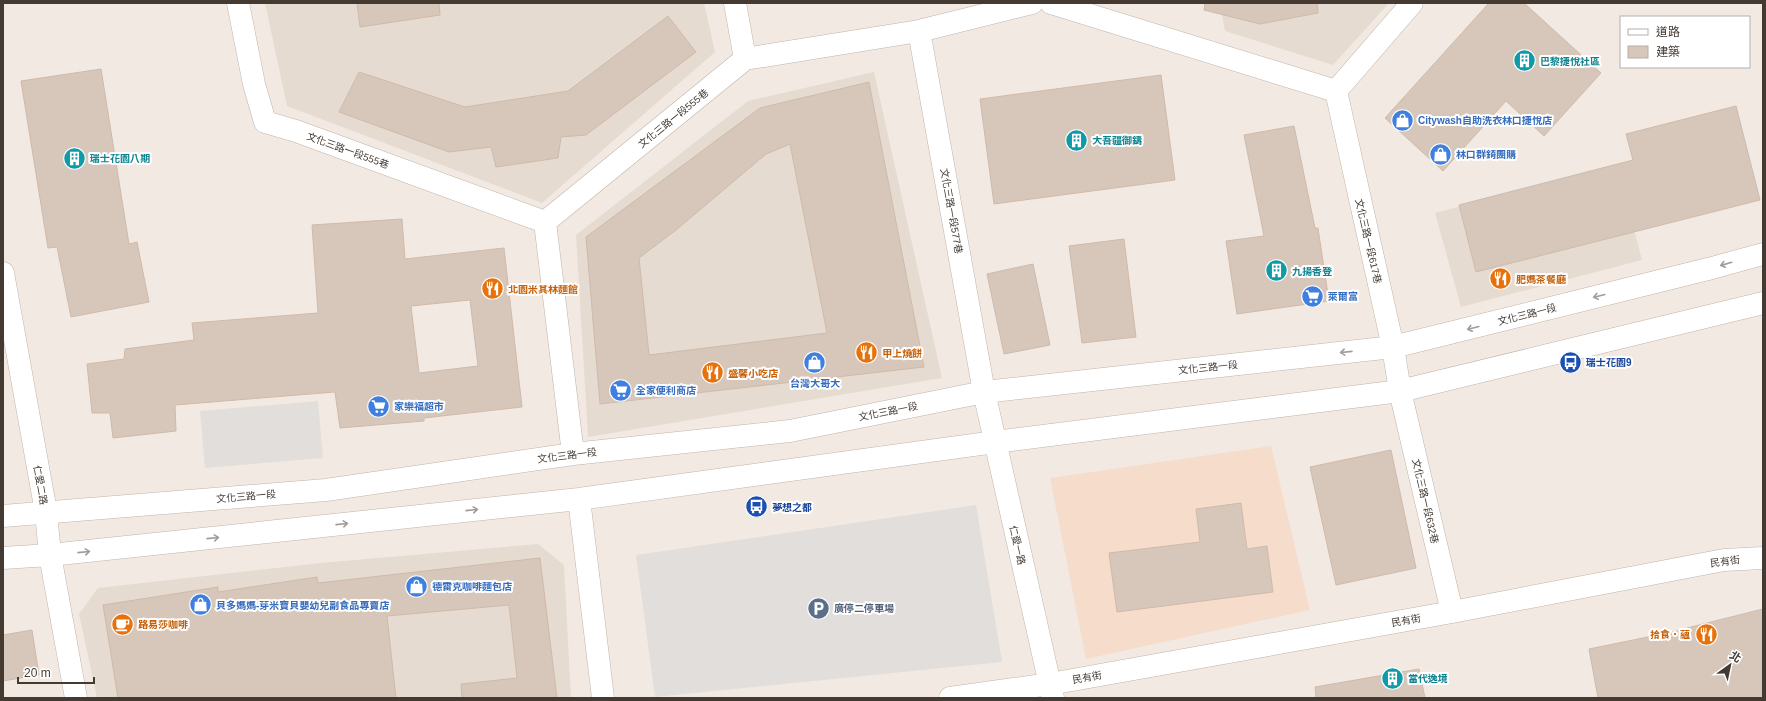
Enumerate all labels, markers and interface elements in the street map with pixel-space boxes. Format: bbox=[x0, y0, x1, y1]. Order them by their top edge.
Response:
legend bbox=[1620, 16, 1750, 68]
text: 道路 bbox=[1656, 25, 1680, 39]
text: 建築 bbox=[1656, 45, 1680, 59]
building icon: 巴黎捷悅社區 bbox=[1511, 48, 1537, 74]
place label: 巴黎捷悅社區 bbox=[1540, 56, 1600, 67]
street label: 文化三路一段555巷 bbox=[636, 87, 710, 150]
shop icon: Citywash自助洗衣林口捷悅店 bbox=[1390, 107, 1416, 133]
place label: Citywash自助洗衣林口捷悅店 bbox=[1418, 115, 1552, 126]
building icon: 大吾疆御鑄 bbox=[1064, 127, 1090, 153]
street label: 文化三路一段555巷 bbox=[305, 130, 390, 170]
place label: 大吾疆御鑄 bbox=[1092, 135, 1142, 146]
shop icon: 林口群錡團購 bbox=[1427, 141, 1453, 167]
building icon: 瑞士花園八期 bbox=[61, 145, 87, 171]
place label: 林口群錡團購 bbox=[1456, 149, 1516, 160]
place label: 瑞士花園八期 bbox=[90, 153, 150, 164]
street label: 文化三路一段577巷 bbox=[939, 167, 964, 255]
street label: 文化三路一段617巷 bbox=[1353, 198, 1384, 285]
building icon: 九揚香登 bbox=[1264, 258, 1290, 284]
one-way arrow bbox=[1719, 261, 1732, 269]
place label: 九揚香登 bbox=[1292, 266, 1333, 277]
restaurant icon: 肥媽茶餐廳 bbox=[1487, 266, 1513, 292]
place label: 肥媽茶餐廳 bbox=[1516, 274, 1566, 285]
restaurant icon: 北園米其林麵館 bbox=[480, 276, 506, 302]
supermarket icon: 萊爾富 bbox=[1300, 283, 1326, 309]
place label: 北園米其林麵館 bbox=[508, 284, 578, 295]
place label: 萊爾富 bbox=[1328, 291, 1358, 302]
one-way arrow bbox=[1593, 293, 1606, 301]
street label: 文化三路一段 bbox=[1497, 302, 1558, 327]
one-way arrow bbox=[1467, 324, 1480, 332]
restaurant icon: 甲上燒餅 bbox=[854, 340, 880, 366]
place label: 甲上燒餅 bbox=[882, 348, 922, 359]
one-way arrow bbox=[1340, 349, 1353, 356]
bus stop icon: 瑞士花園9 bbox=[1558, 349, 1584, 375]
shop icon: 台灣大哥大 bbox=[802, 350, 828, 376]
place label: 瑞士花園9 bbox=[1586, 357, 1632, 368]
street label: 文化三路一段 bbox=[1178, 359, 1238, 376]
restaurant icon: 盛馨小吃店 bbox=[699, 360, 725, 386]
place label: 盛馨小吃店 bbox=[728, 368, 778, 379]
supermarket icon: 全家便利商店 bbox=[607, 377, 633, 403]
place label: 台灣大哥大 bbox=[790, 378, 840, 389]
place label: 全家便利商店 bbox=[636, 385, 696, 396]
supermarket icon: 家樂福超市 bbox=[366, 393, 392, 419]
street label: 文化三路一段 bbox=[858, 400, 919, 423]
place label: 家樂福超市 bbox=[394, 401, 444, 412]
street label: 文化三路一段 bbox=[537, 446, 598, 465]
street label: 文化三路一段632巷 bbox=[1410, 458, 1441, 545]
street label: 仁愛二路 bbox=[32, 464, 49, 506]
street label: 文化三路一段 bbox=[216, 488, 276, 505]
bus stop icon: 夢想之都 bbox=[744, 494, 770, 520]
place label: 夢想之都 bbox=[772, 502, 812, 513]
one-way arrow bbox=[465, 506, 478, 514]
one-way arrow bbox=[335, 520, 348, 528]
street label: 仁愛一路 bbox=[1008, 524, 1027, 566]
one-way arrow bbox=[206, 534, 219, 542]
one-way arrow bbox=[77, 548, 90, 556]
street label: 民有街 bbox=[1710, 554, 1741, 569]
shop icon: 德雷克咖啡麵包店 bbox=[404, 573, 430, 599]
place label: 德雷克咖啡麵包店 bbox=[432, 581, 512, 592]
shop icon: 貝多媽媽-芽米寶貝嬰幼兒副食品專賣店 bbox=[187, 592, 213, 618]
parking icon: 廣停二停車場 bbox=[805, 595, 831, 621]
place label: 貝多媽媽-芽米寶貝嬰幼兒副食品專賣店 bbox=[216, 600, 389, 611]
place label: 廣停二停車場 bbox=[834, 603, 894, 614]
cafe icon: 路易莎咖啡 bbox=[110, 611, 136, 637]
street label: 民有街 bbox=[1390, 612, 1422, 629]
place label: 路易莎咖啡 bbox=[138, 619, 188, 630]
restaurant icon: 拾食．蘊 bbox=[1693, 621, 1719, 647]
place label: 拾食．蘊 bbox=[1650, 629, 1690, 640]
north arrow bbox=[1710, 645, 1750, 685]
text: 北 bbox=[1728, 649, 1743, 665]
scale bar bbox=[18, 659, 94, 685]
building icon: 當代逸境 bbox=[1380, 665, 1406, 691]
text: 20 m bbox=[24, 666, 51, 680]
street label: 民有街 bbox=[1071, 669, 1103, 686]
place label: 當代逸境 bbox=[1408, 673, 1448, 684]

